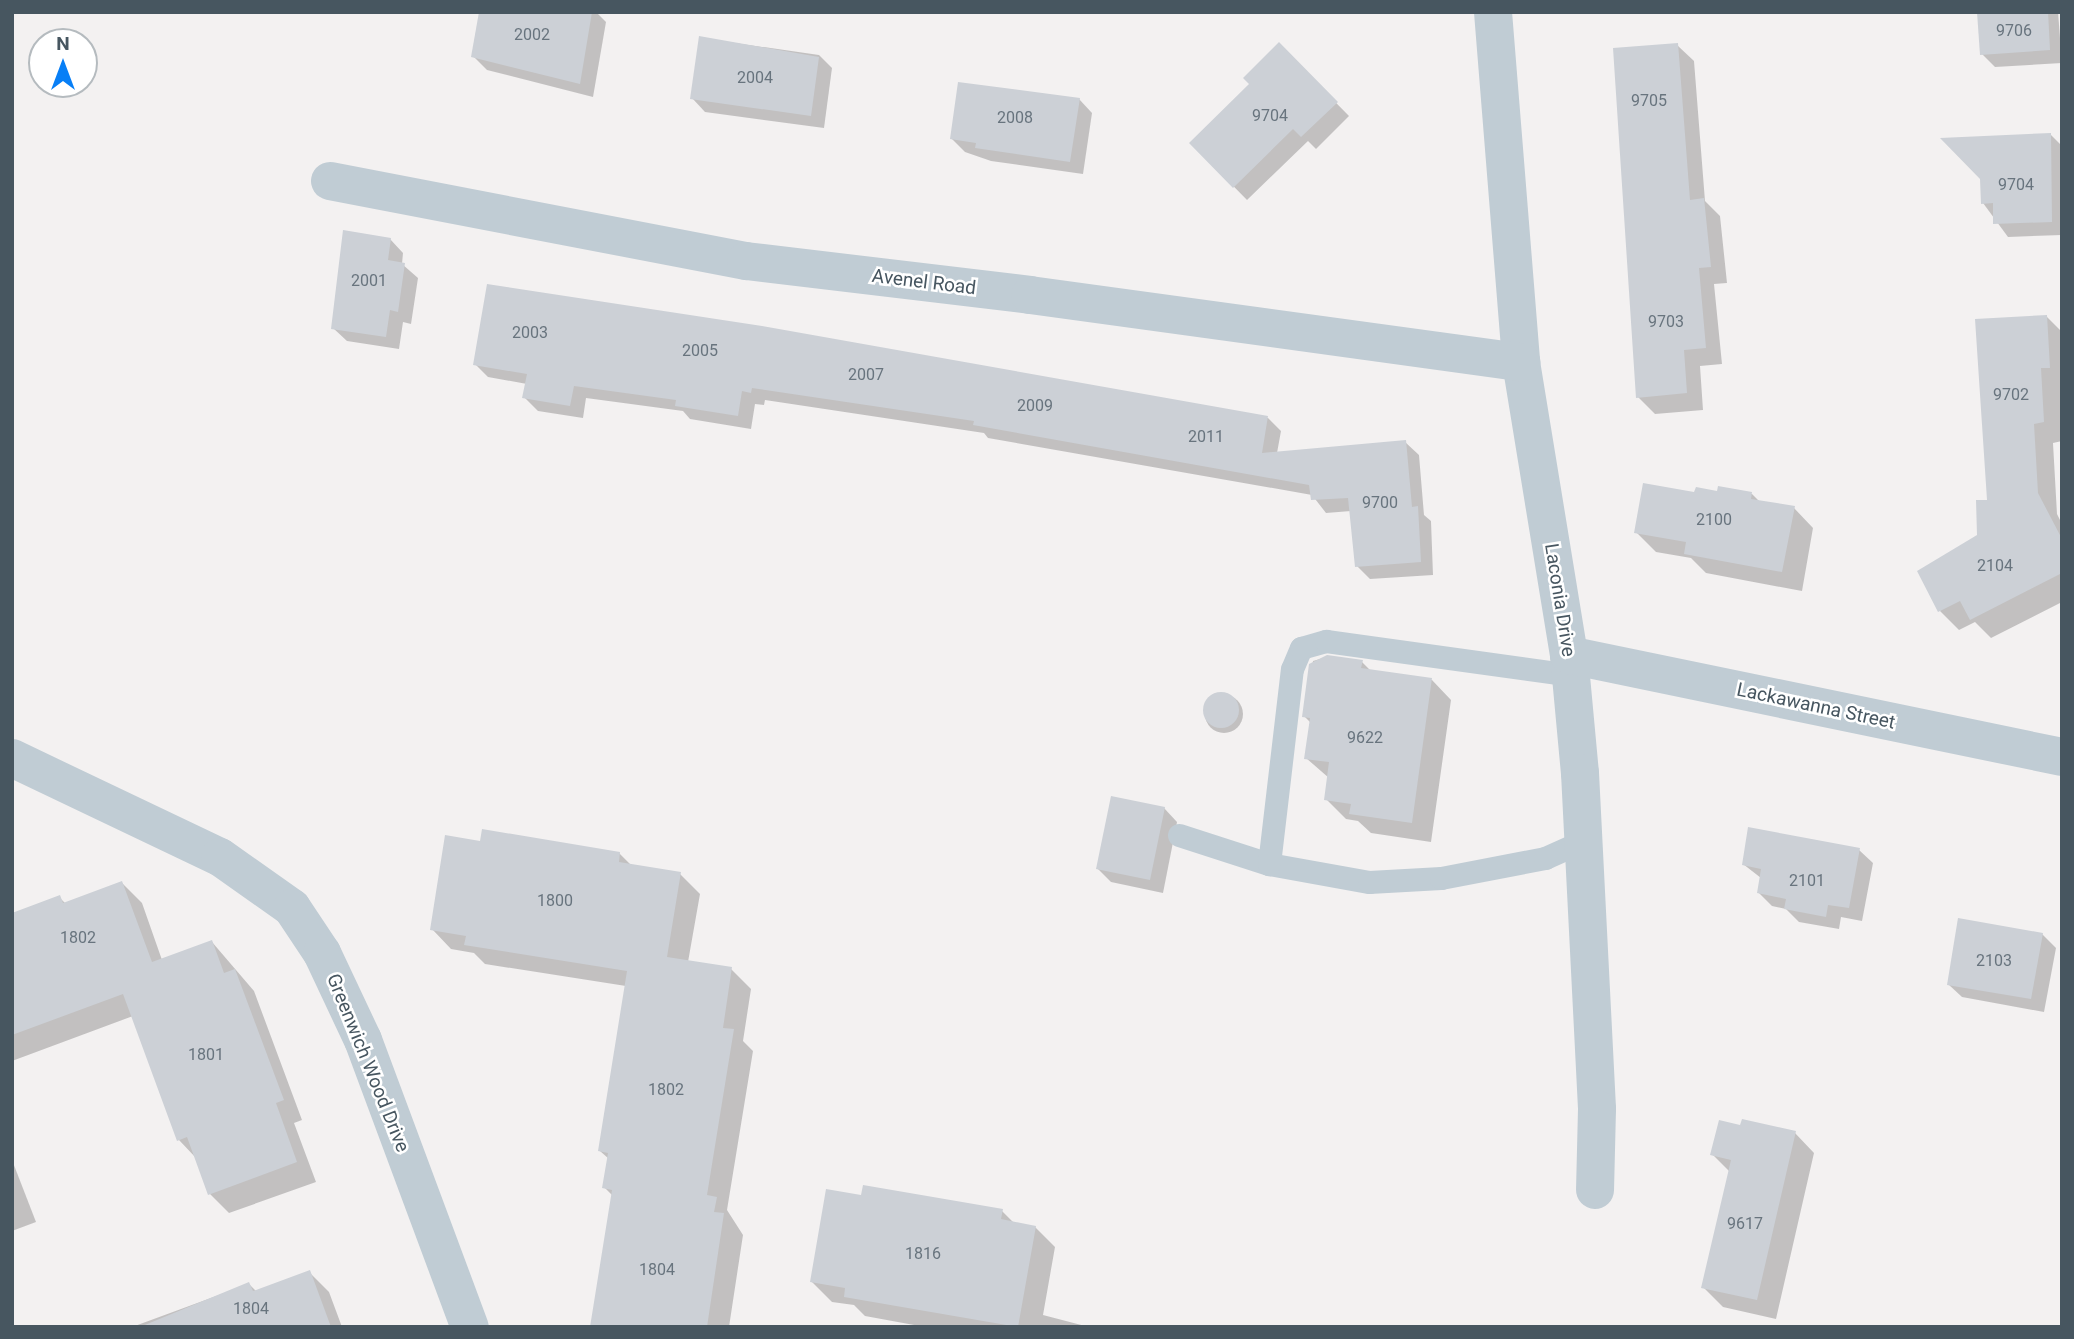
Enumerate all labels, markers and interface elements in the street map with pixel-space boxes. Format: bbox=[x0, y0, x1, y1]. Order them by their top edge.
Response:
house number: 9706 bbox=[1996, 21, 2032, 41]
house number: 2002 bbox=[514, 25, 550, 45]
north arrow bbox=[28, 28, 98, 98]
text: N bbox=[56, 32, 70, 55]
house number: 2004 bbox=[737, 68, 773, 88]
house number: 9705 bbox=[1631, 91, 1667, 111]
house number: 9704 bbox=[1252, 106, 1288, 126]
house number: 2008 bbox=[997, 108, 1033, 128]
house number: 9704 bbox=[1998, 175, 2034, 195]
street label: Avenel Road bbox=[871, 264, 977, 300]
house number: 2001 bbox=[351, 271, 387, 291]
house number: 9703 bbox=[1648, 312, 1684, 332]
house number: 2003 bbox=[512, 323, 548, 343]
house number: 2005 bbox=[682, 341, 718, 361]
house number: 2007 bbox=[848, 365, 884, 385]
house number: 9702 bbox=[1993, 385, 2029, 405]
house number: 2009 bbox=[1017, 396, 1053, 416]
house number: 2011 bbox=[1188, 427, 1224, 447]
house number: 9700 bbox=[1362, 493, 1398, 513]
house number: 2100 bbox=[1696, 510, 1732, 530]
street label: Laconia Drive bbox=[1540, 542, 1580, 658]
house number: 2104 bbox=[1977, 556, 2013, 576]
street label: Lackawanna Street bbox=[1735, 678, 1897, 734]
house number: 9622 bbox=[1347, 728, 1383, 748]
house number: 2101 bbox=[1789, 871, 1825, 891]
house number: 1800 bbox=[537, 891, 573, 911]
house number: 1802 bbox=[60, 928, 96, 948]
house number: 2103 bbox=[1976, 951, 2012, 971]
street label: Greenwich Wood Drive bbox=[322, 971, 414, 1155]
house number: 1801 bbox=[188, 1045, 224, 1065]
house number: 1802 bbox=[648, 1080, 684, 1100]
house number: 9617 bbox=[1727, 1214, 1763, 1234]
house number: 1816 bbox=[905, 1244, 941, 1264]
house number: 1804 bbox=[639, 1260, 675, 1280]
house number: 1804 bbox=[233, 1299, 269, 1319]

